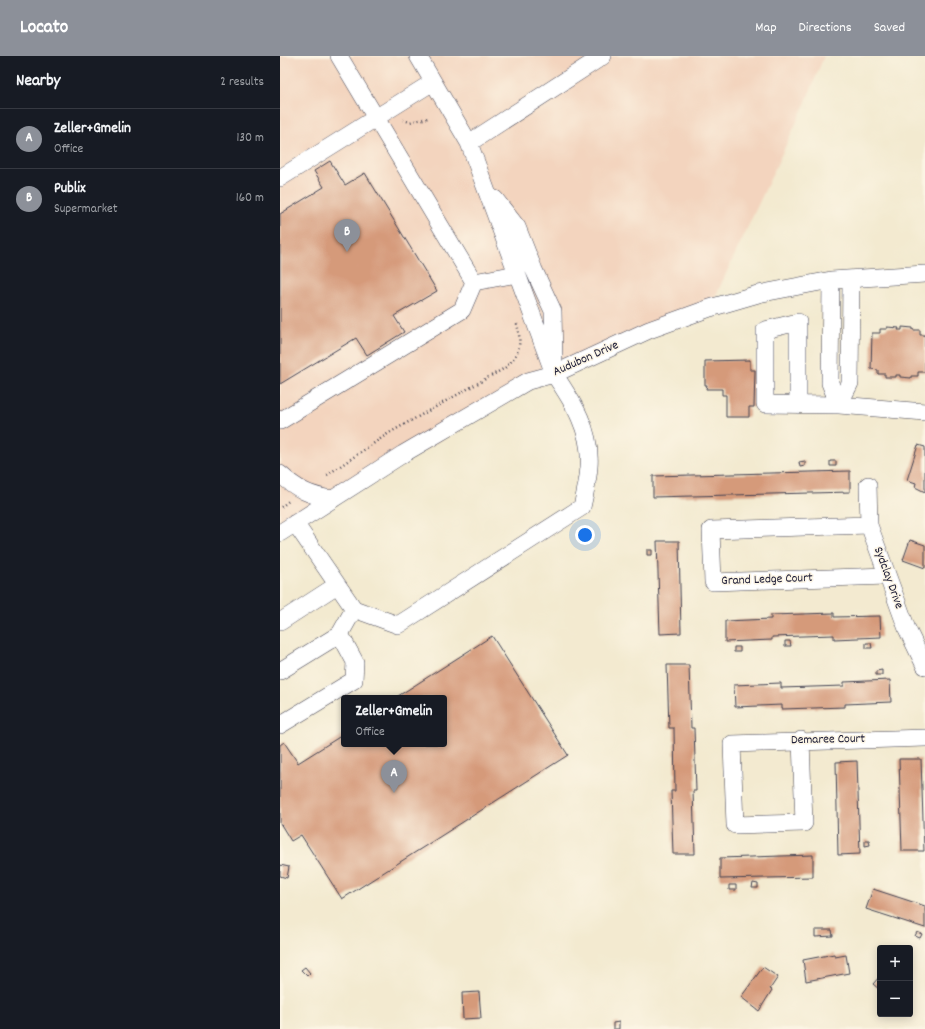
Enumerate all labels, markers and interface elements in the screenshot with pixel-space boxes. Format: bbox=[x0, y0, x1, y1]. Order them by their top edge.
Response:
text: Locato bbox=[20, 15, 68, 42]
text: Map bbox=[755, 18, 777, 38]
text: Directions bbox=[799, 18, 852, 38]
text: Saved bbox=[874, 18, 905, 38]
text: Nearby bbox=[16, 70, 60, 94]
text: 2 results bbox=[220, 73, 264, 92]
text: Zeller+Gmelin bbox=[54, 118, 131, 140]
text: A bbox=[25, 129, 33, 148]
text: 130 m bbox=[236, 129, 264, 148]
text: Office bbox=[54, 140, 83, 159]
text: Publix bbox=[54, 178, 86, 200]
text: B bbox=[26, 189, 32, 208]
text: 160 m bbox=[236, 189, 264, 208]
text: Supermarket bbox=[54, 200, 118, 219]
pin: B bbox=[334, 219, 360, 252]
street label: Audubon Drive bbox=[550, 336, 622, 382]
your location bbox=[575, 525, 595, 545]
street label: Sydclay Drive bbox=[868, 544, 908, 612]
street label: Grand Ledge Court bbox=[721, 569, 813, 591]
popup bbox=[341, 695, 447, 747]
text: Zeller+Gmelin bbox=[356, 701, 432, 723]
text: Office bbox=[356, 723, 385, 742]
street label: Demaree Court bbox=[791, 730, 865, 750]
pin: A bbox=[381, 760, 407, 793]
map controls bbox=[877, 945, 913, 1017]
button: + bbox=[877, 945, 913, 981]
button: − bbox=[877, 981, 913, 1017]

